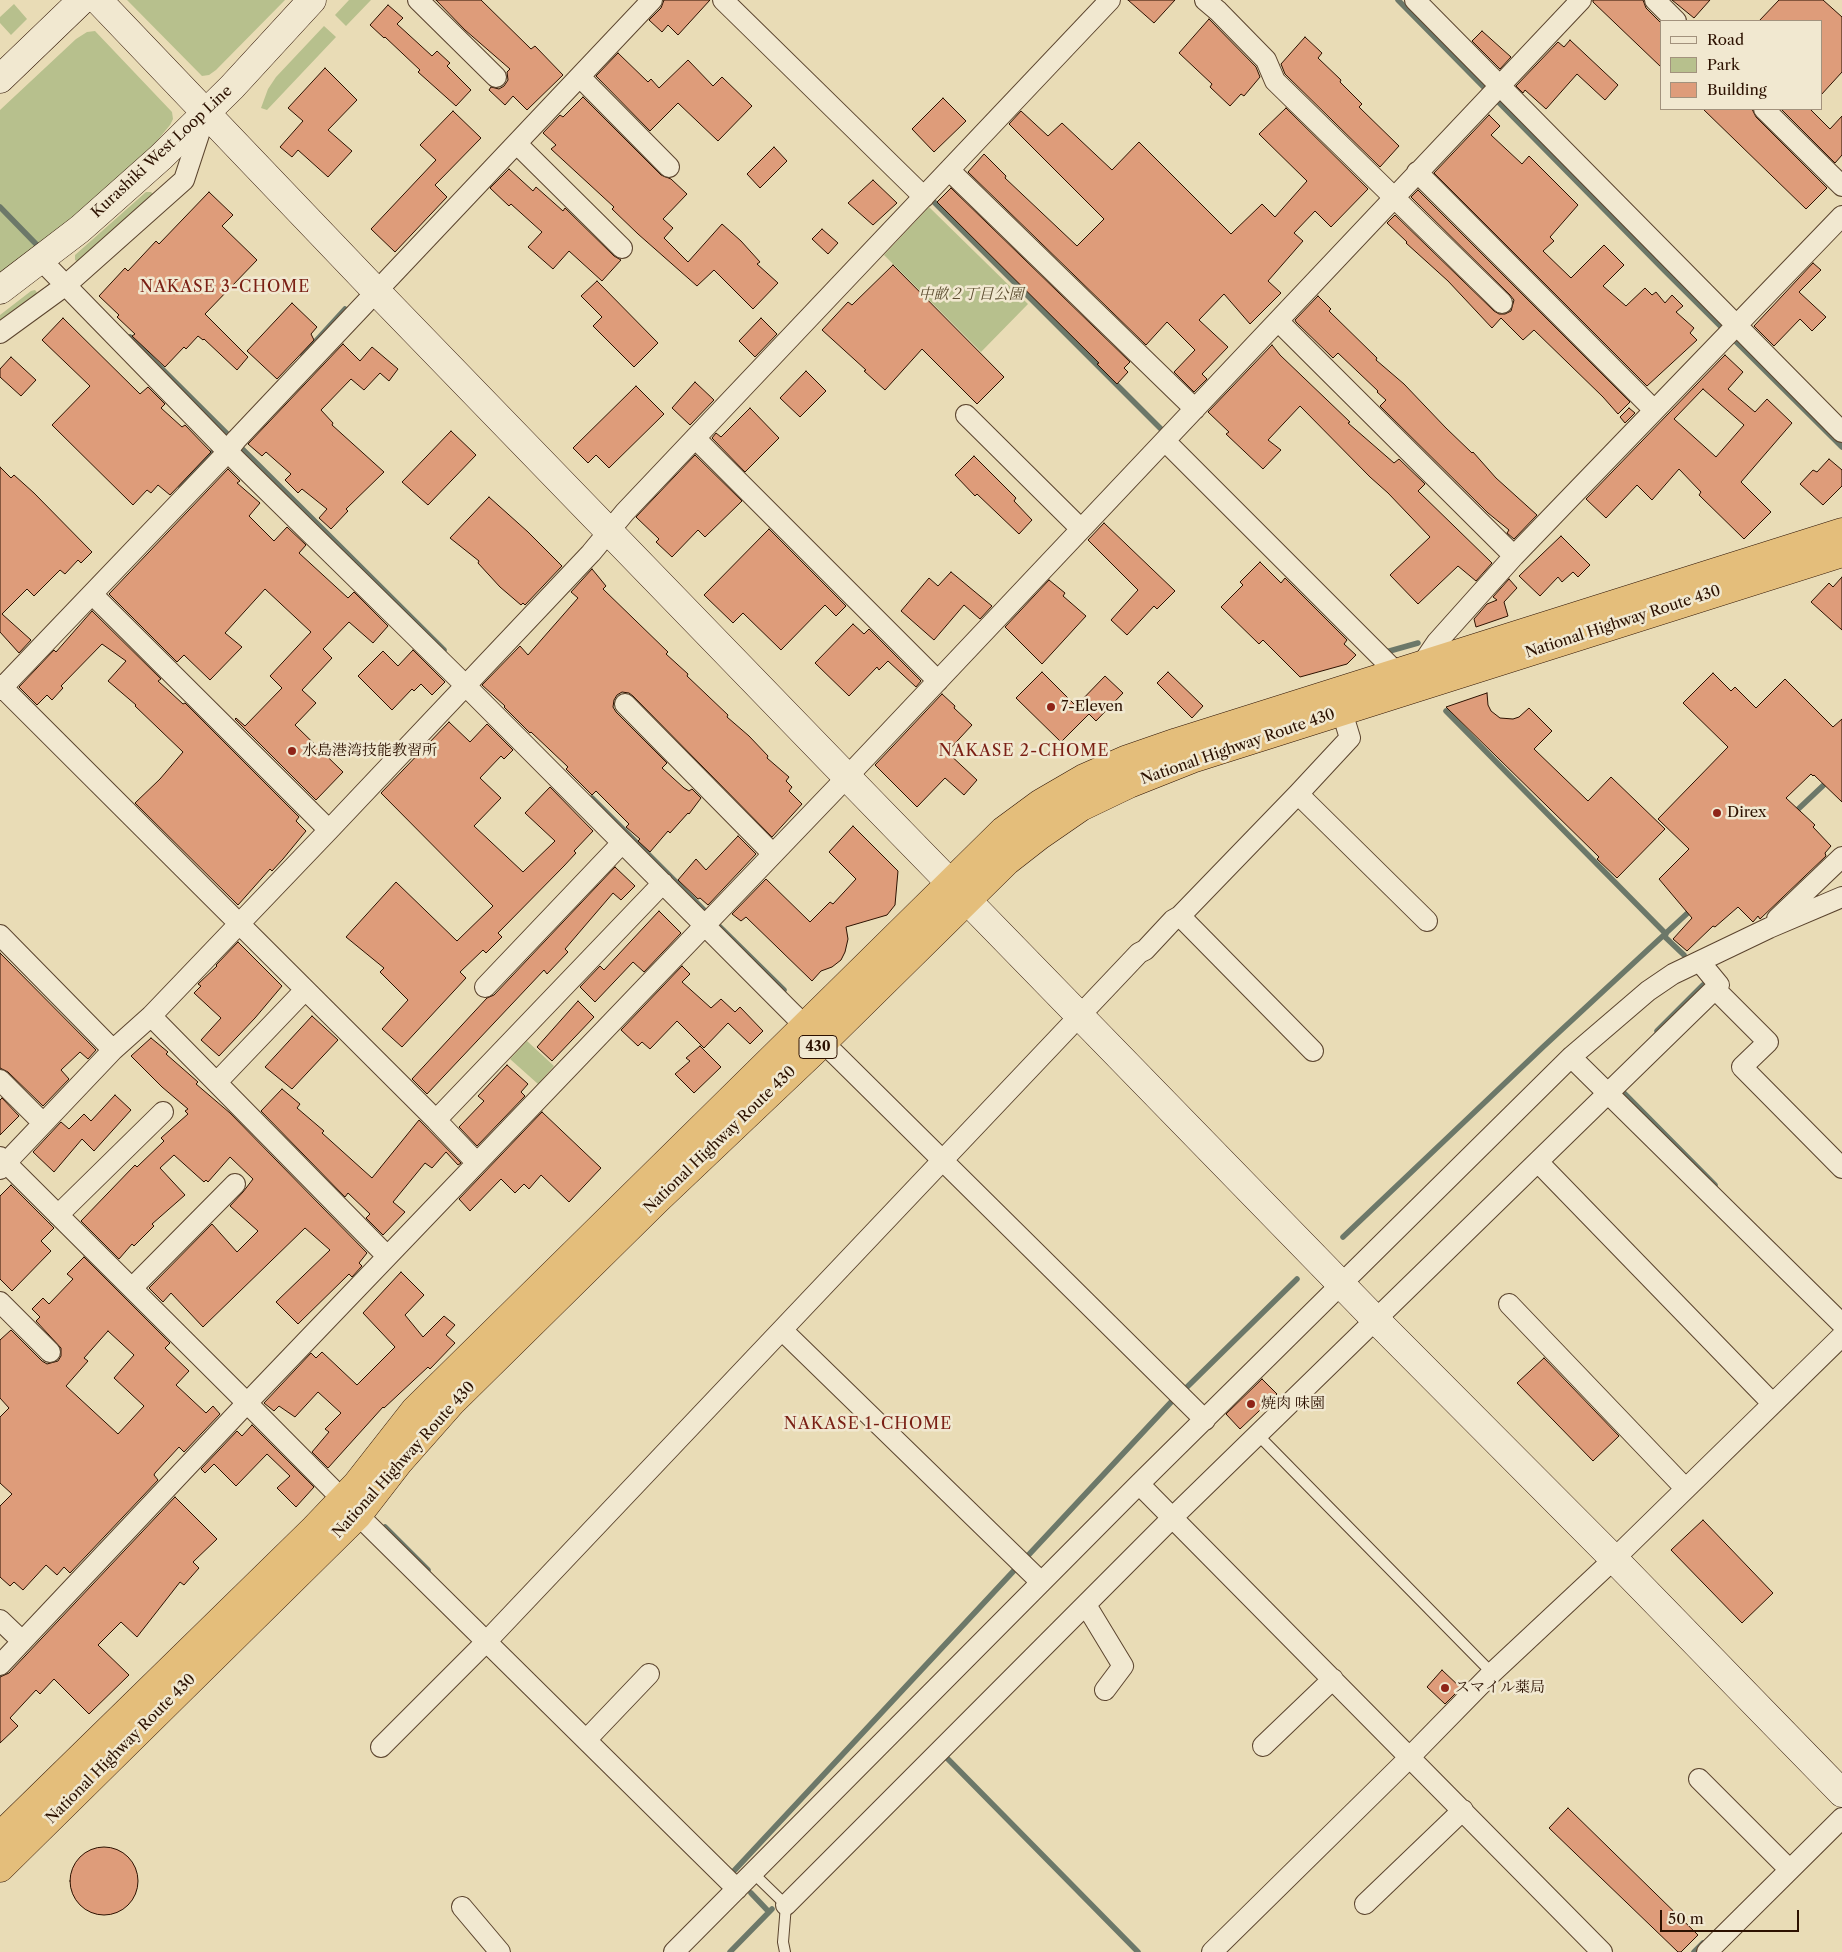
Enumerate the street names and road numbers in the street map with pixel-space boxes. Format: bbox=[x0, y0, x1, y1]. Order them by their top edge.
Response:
street label: Kurashiki West Loop Line bbox=[88, 82, 236, 222]
street label: National Highway Route 430 bbox=[1523, 582, 1723, 662]
street label: National Highway Route 430 bbox=[1138, 705, 1338, 789]
road number: 430 bbox=[799, 1036, 837, 1058]
street label: National Highway Route 430 bbox=[640, 1063, 800, 1217]
street label: National Highway Route 430 bbox=[329, 1378, 479, 1542]
street label: National Highway Route 430 bbox=[42, 1670, 200, 1828]

